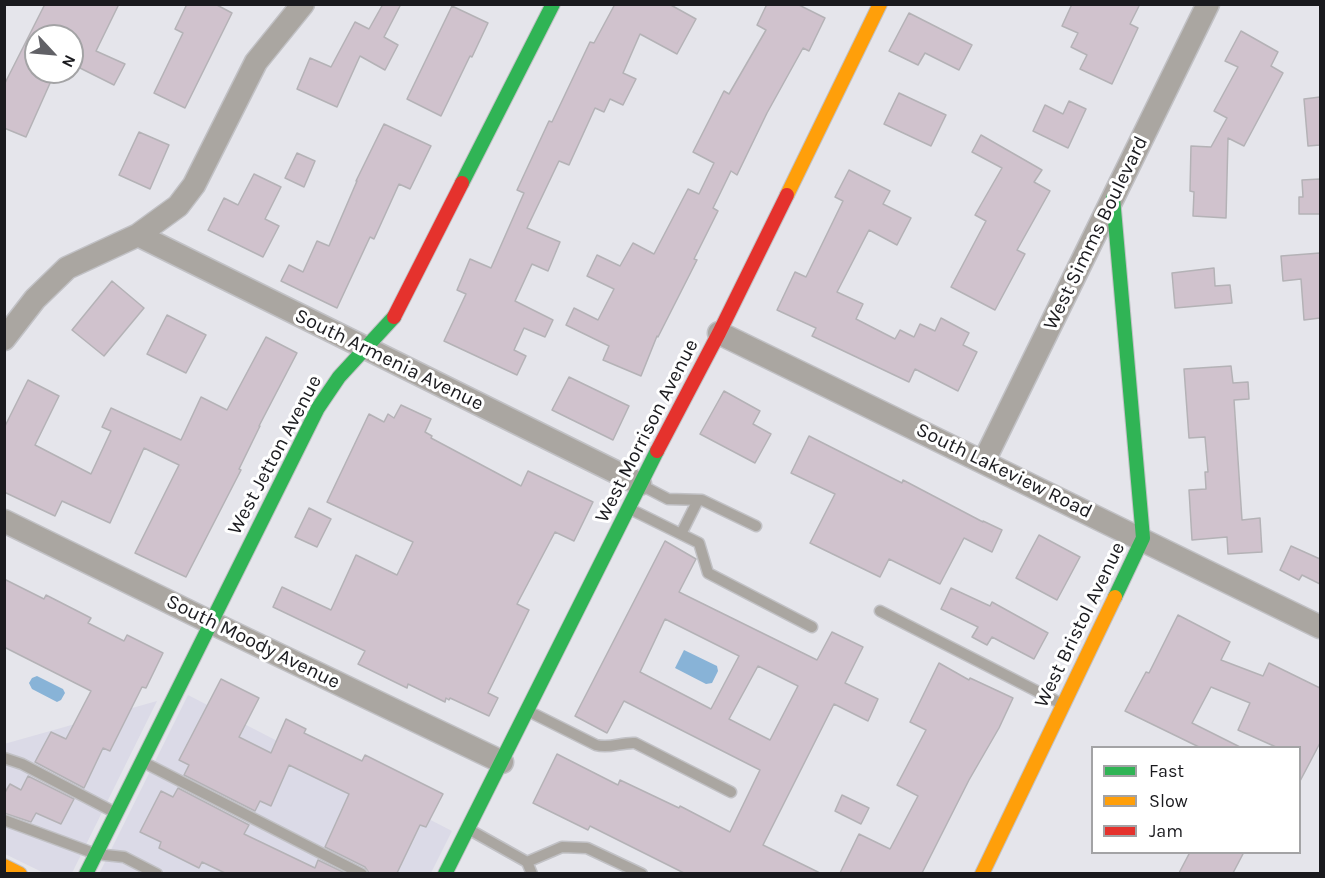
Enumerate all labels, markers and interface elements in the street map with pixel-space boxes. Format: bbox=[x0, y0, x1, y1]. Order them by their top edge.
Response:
north arrow bbox=[24, 24, 84, 84]
text: N bbox=[58, 52, 80, 71]
street label: West Simms Boulevard bbox=[1039, 132, 1153, 334]
street label: South Armenia Avenue bbox=[291, 304, 487, 416]
street label: West Morrison Avenue bbox=[590, 335, 704, 527]
street label: West Jetton Avenue bbox=[223, 371, 327, 539]
street label: South Lakeview Road bbox=[912, 418, 1096, 524]
street label: West Bristol Avenue bbox=[1030, 538, 1130, 712]
street label: South Moody Avenue bbox=[162, 590, 344, 694]
legend bbox=[1091, 746, 1301, 854]
text: Fast bbox=[1149, 760, 1184, 782]
text: Slow bbox=[1149, 790, 1188, 812]
text: Jam bbox=[1149, 820, 1183, 842]

